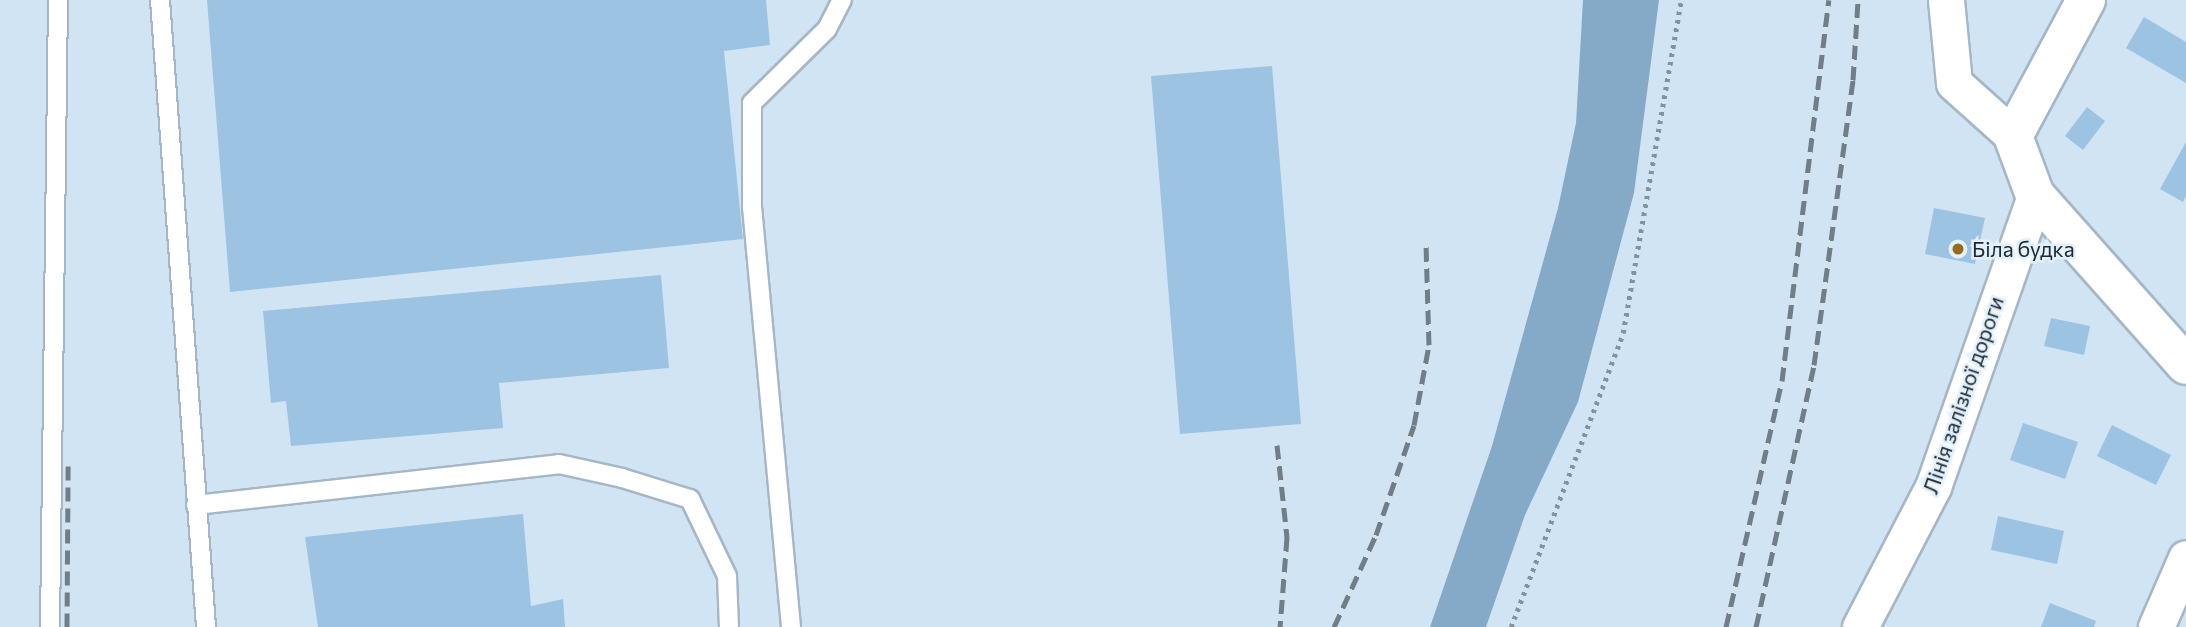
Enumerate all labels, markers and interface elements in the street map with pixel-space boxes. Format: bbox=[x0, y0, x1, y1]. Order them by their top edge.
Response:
place label: Біла будка bbox=[1972, 236, 2075, 262]
marker: Біла будка bbox=[1950, 241, 1966, 257]
street label: Лінія залізної дороги bbox=[1917, 293, 2009, 497]

